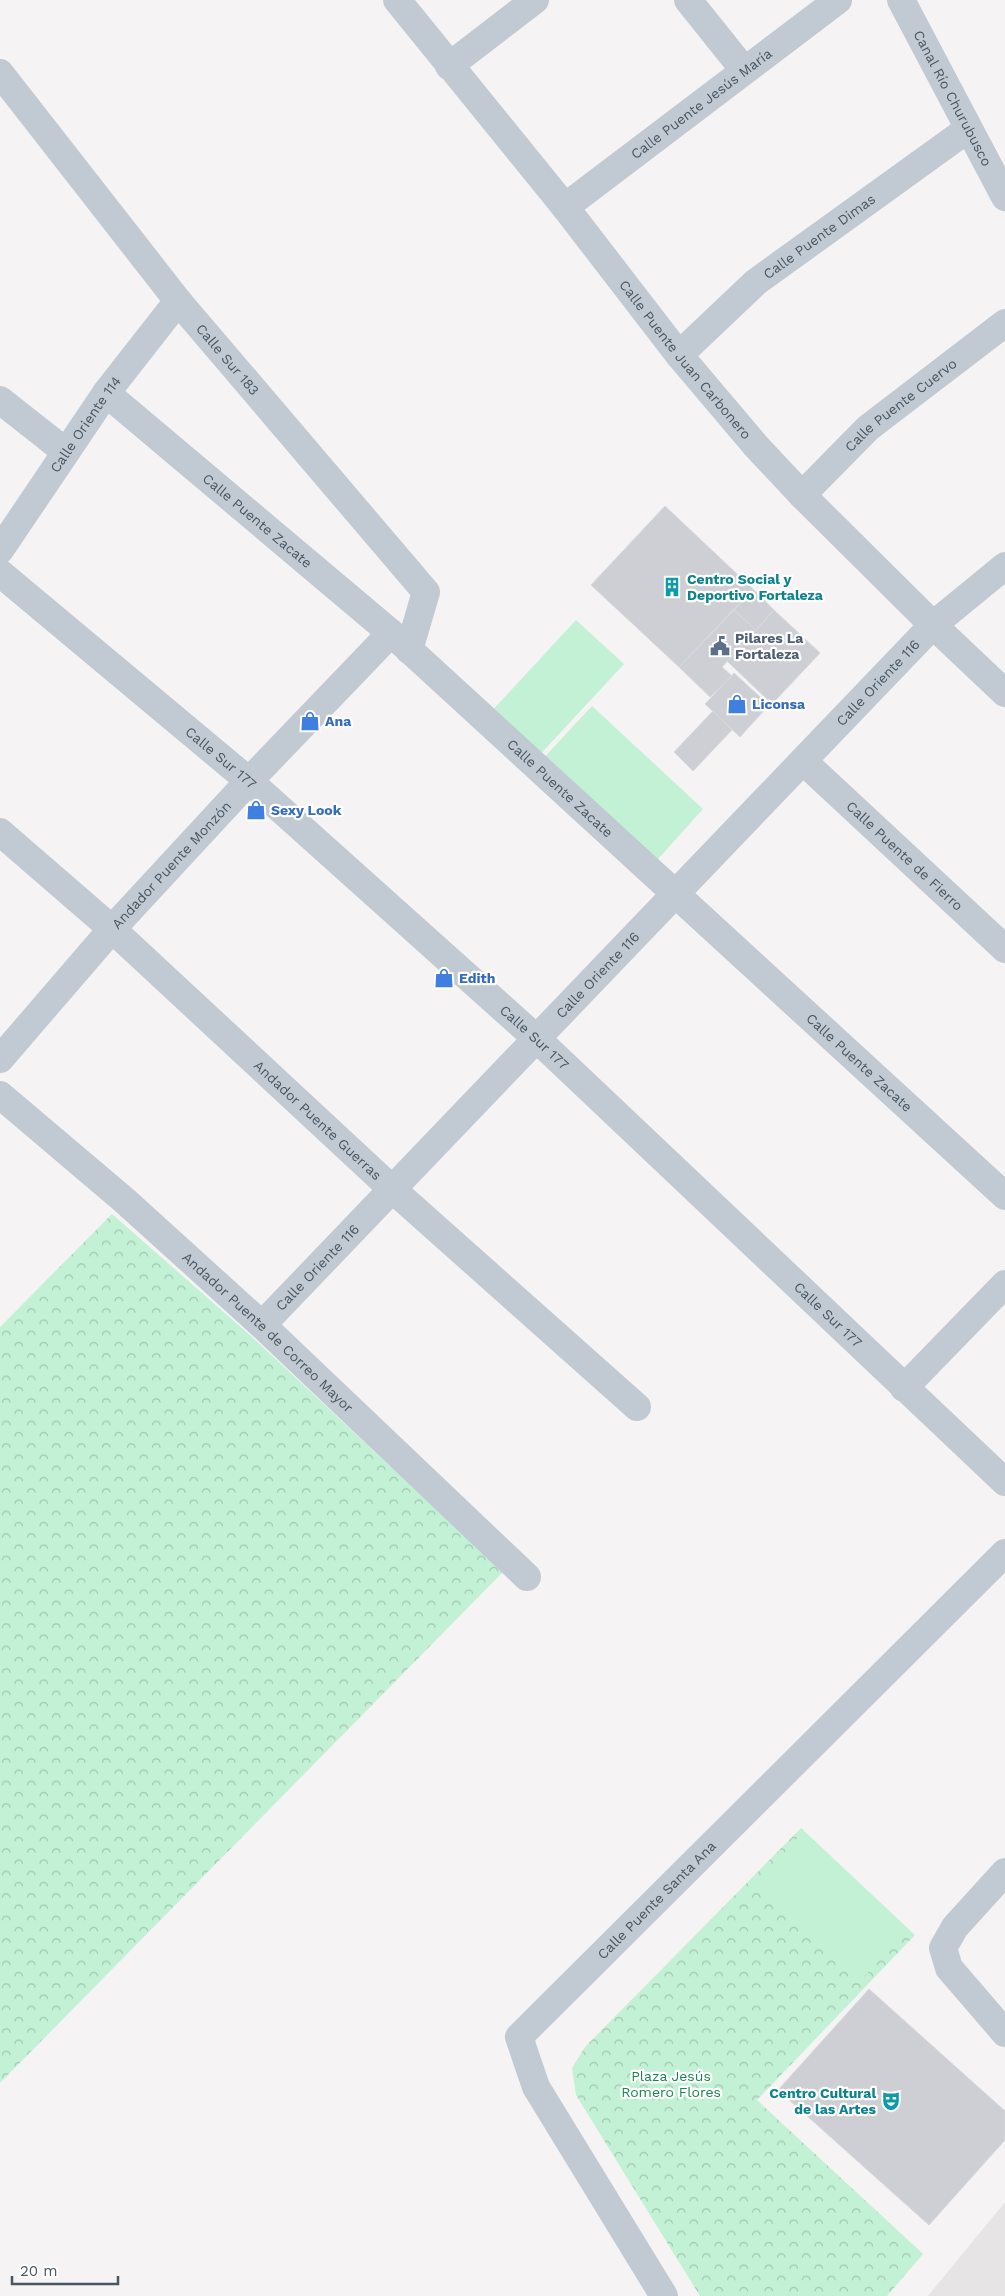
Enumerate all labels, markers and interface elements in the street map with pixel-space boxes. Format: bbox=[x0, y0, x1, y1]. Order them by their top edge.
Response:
street label: Canal Río Churubusco bbox=[910, 28, 995, 169]
street label: Calle Puente Jesús María bbox=[628, 45, 775, 162]
street label: Calle Puente Dimas bbox=[760, 191, 878, 282]
street label: Calle Puente Juan Carbonero bbox=[616, 277, 755, 442]
street label: Calle Sur 183 bbox=[193, 321, 263, 398]
street label: Calle Puente Cuervo bbox=[841, 355, 960, 455]
street label: Calle Oriente 114 bbox=[47, 373, 124, 476]
street label: Calle Puente Zacate bbox=[200, 470, 315, 571]
place label: Centro Social y Deportivo Fortaleza bbox=[687, 571, 824, 603]
building icon: Centro Social y Deportivo Fortaleza bbox=[661, 576, 683, 598]
place label: Pilares La Fortaleza bbox=[735, 630, 804, 662]
public building icon: Pilares La Fortaleza bbox=[709, 635, 731, 657]
street label: Calle Oriente 116 bbox=[833, 636, 923, 729]
shop icon: Liconsa bbox=[726, 693, 748, 715]
place label: Liconsa bbox=[752, 696, 806, 712]
shop icon: Ana bbox=[299, 710, 321, 732]
place label: Ana bbox=[325, 713, 352, 729]
street label: Calle Sur 177 bbox=[182, 723, 260, 792]
street label: Calle Puente Zacate bbox=[504, 736, 616, 841]
street label: Andador Puente Monzón bbox=[108, 798, 234, 932]
street label: Calle Puente de Fierro bbox=[843, 798, 966, 914]
shop icon: Sexy Look bbox=[245, 799, 267, 821]
place label: Sexy Look bbox=[271, 802, 342, 818]
street label: Calle Oriente 116 bbox=[553, 928, 643, 1021]
shop icon: Edith bbox=[433, 967, 455, 989]
place label: Edith bbox=[459, 970, 496, 986]
street label: Calle Sur 177 bbox=[497, 1002, 572, 1073]
street label: Calle Puente Zacate bbox=[803, 1010, 916, 1115]
street label: Andador Puente Guerras bbox=[251, 1057, 385, 1183]
street label: Calle Oriente 116 bbox=[272, 1221, 362, 1314]
street label: Andador Puente de Correo Mayor bbox=[179, 1249, 357, 1416]
street label: Calle Sur 177 bbox=[791, 1279, 866, 1351]
street label: Calle Puente Santa Ana bbox=[594, 1838, 719, 1962]
park label: Plaza Jesús Romero Flores bbox=[621, 2068, 721, 2100]
place label: Centro Cultural de las Artes bbox=[769, 2085, 877, 2117]
theatre icon: Centro Cultural de las Artes bbox=[880, 2090, 902, 2112]
scale bar bbox=[12, 2254, 119, 2286]
text: 20 m bbox=[20, 2262, 58, 2280]

